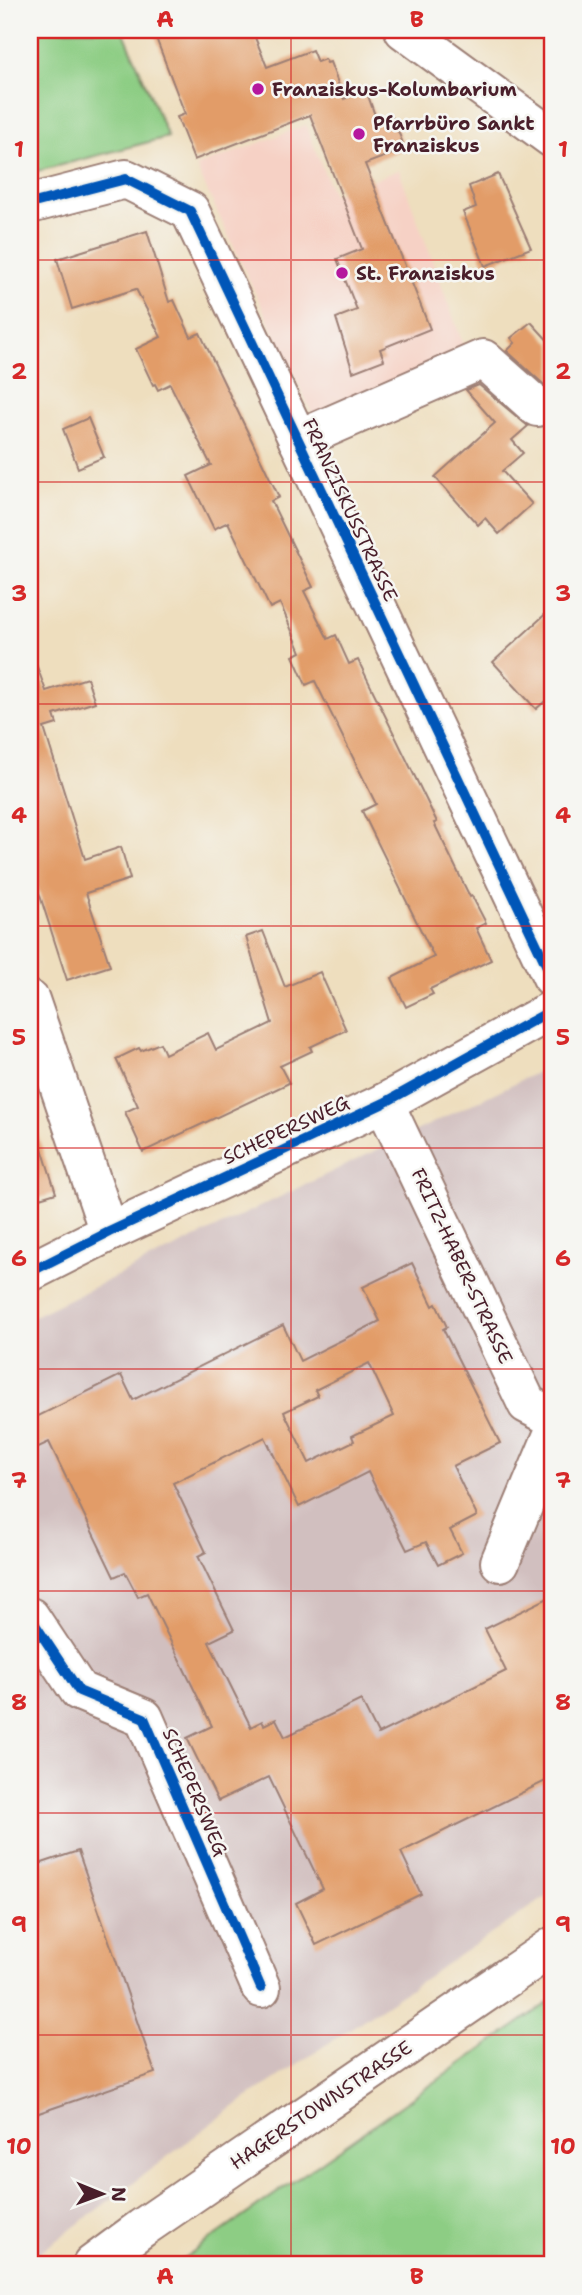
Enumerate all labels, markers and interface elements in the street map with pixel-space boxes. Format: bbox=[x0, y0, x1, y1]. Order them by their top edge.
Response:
text: A bbox=[156, 4, 174, 34]
text: B bbox=[410, 4, 424, 34]
place label: Franziskus-Kolumbarium bbox=[272, 77, 517, 102]
marker: Franziskus-Kolumbarium bbox=[250, 81, 266, 97]
place label: Pfarrbüro Sankt Franziskus bbox=[373, 111, 535, 158]
marker: Pfarrbüro Sankt Franziskus bbox=[351, 126, 367, 142]
text: 1 bbox=[14, 134, 24, 164]
text: 1 bbox=[558, 134, 568, 164]
place label: St. Franziskus bbox=[356, 261, 495, 286]
marker: St. Franziskus bbox=[334, 265, 350, 281]
text: 2 bbox=[11, 356, 27, 386]
text: 2 bbox=[555, 356, 571, 386]
street label: FRANZISKUSSTRASSE bbox=[297, 414, 403, 606]
text: 3 bbox=[11, 578, 27, 608]
text: 3 bbox=[555, 578, 571, 608]
text: 4 bbox=[11, 800, 27, 830]
text: 4 bbox=[555, 800, 571, 830]
text: 5 bbox=[12, 1022, 26, 1052]
text: 5 bbox=[556, 1022, 570, 1052]
street label: SCHEPERSWEG bbox=[219, 1090, 353, 1170]
street label: FRITZ-HABER-STRASSE bbox=[406, 1164, 518, 1368]
text: 6 bbox=[11, 1243, 27, 1273]
text: 6 bbox=[555, 1243, 571, 1273]
text: 7 bbox=[11, 1465, 27, 1495]
text: 7 bbox=[555, 1465, 571, 1495]
text: 8 bbox=[11, 1687, 27, 1717]
text: 8 bbox=[555, 1687, 571, 1717]
street label: SCHEPERSWEG bbox=[157, 1724, 233, 1860]
text: 9 bbox=[11, 1909, 27, 1939]
text: 9 bbox=[555, 1909, 571, 1939]
street label: HAGERSTOWNSTRASSE bbox=[225, 2035, 417, 2175]
text: 10 bbox=[6, 2131, 32, 2161]
text: 10 bbox=[550, 2131, 576, 2161]
north arrow bbox=[66, 2158, 136, 2228]
text: N bbox=[106, 2187, 131, 2202]
text: A bbox=[156, 2261, 174, 2291]
text: B bbox=[410, 2261, 424, 2291]

